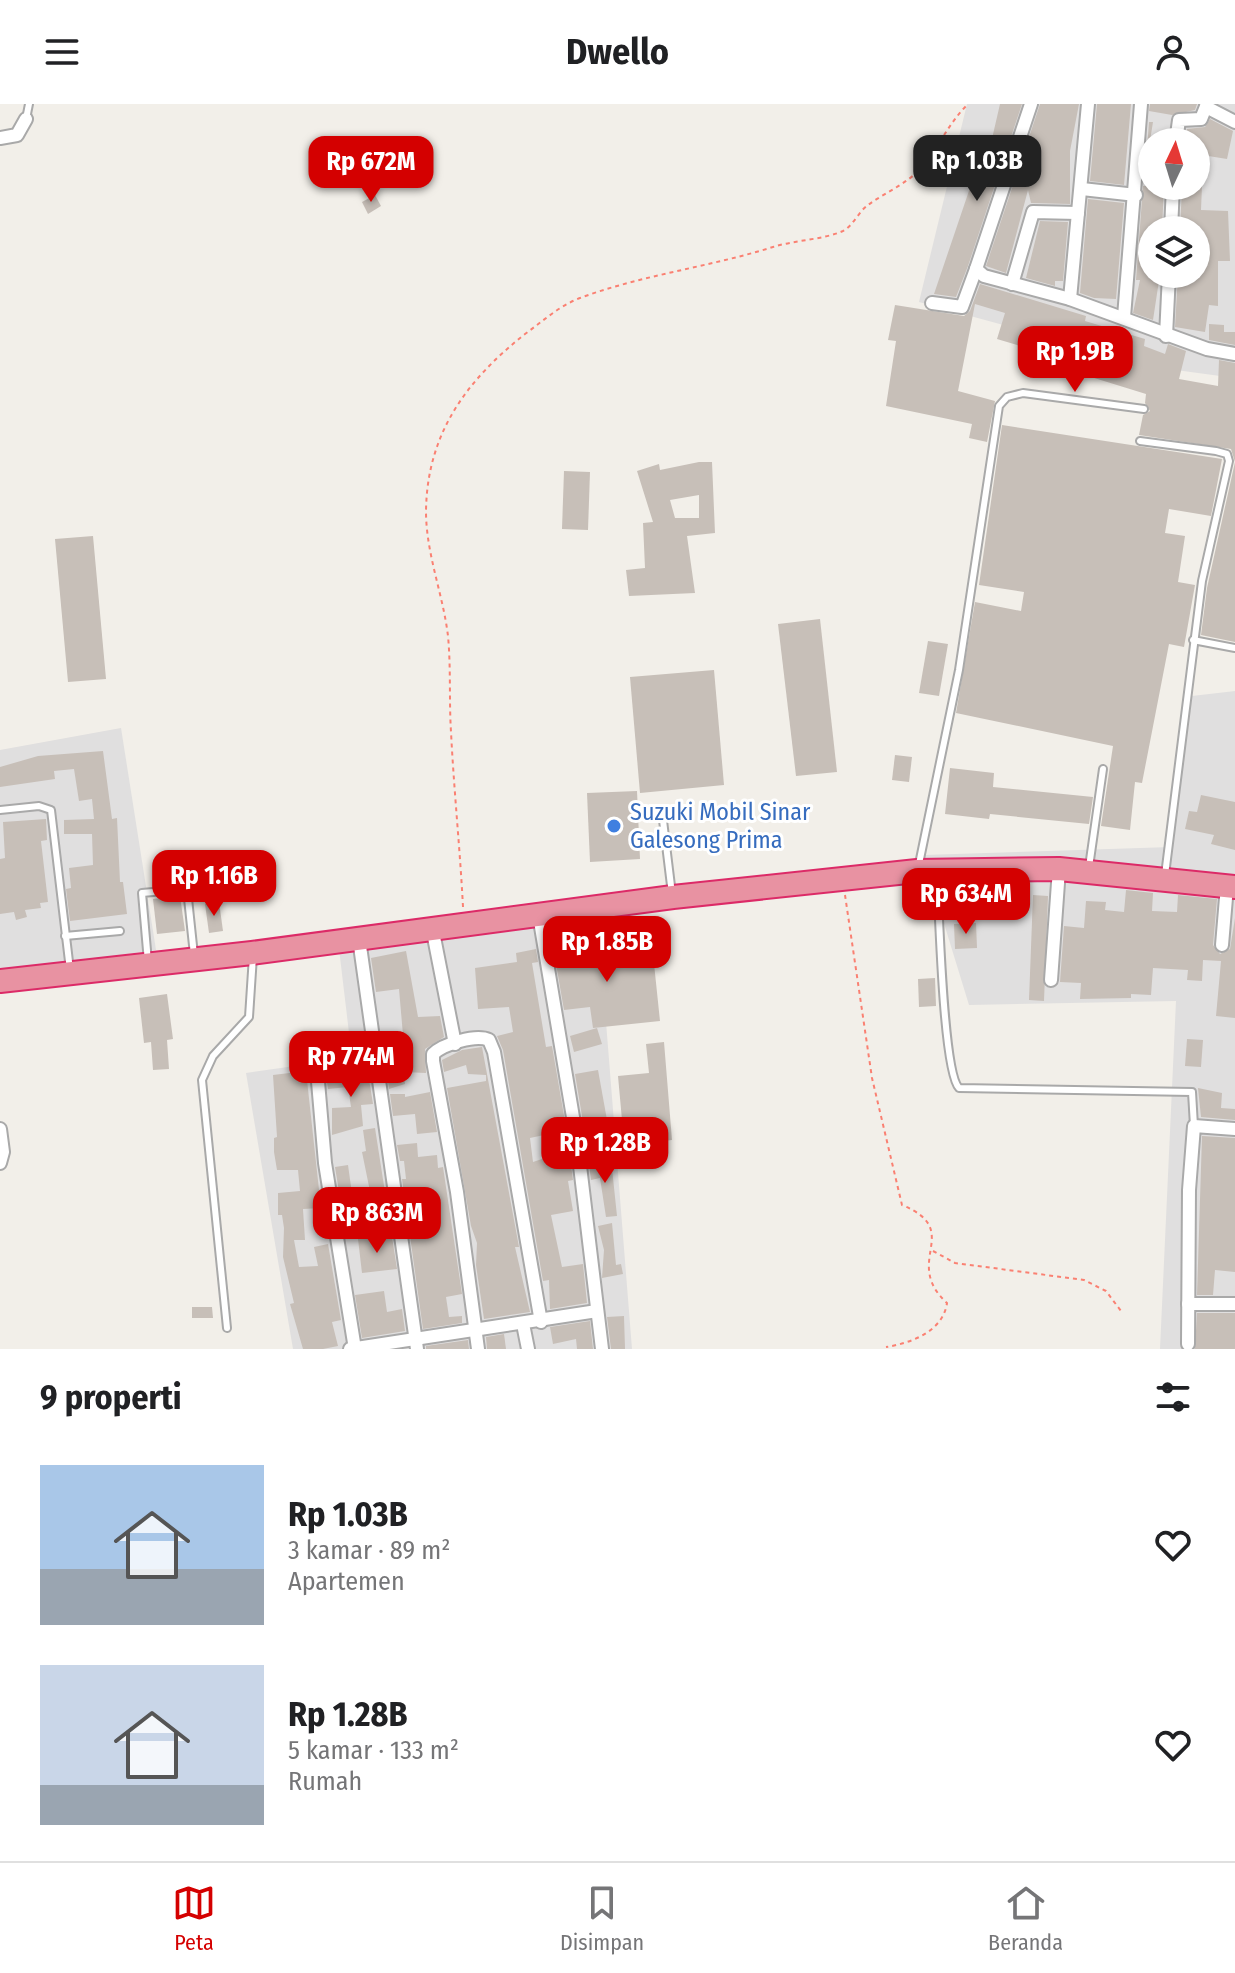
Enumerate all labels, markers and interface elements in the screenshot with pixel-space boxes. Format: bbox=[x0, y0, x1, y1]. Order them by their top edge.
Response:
icon: menu bbox=[40, 30, 84, 74]
text: Dwello bbox=[566, 30, 669, 74]
icon: person bbox=[1151, 30, 1195, 74]
north arrow bbox=[1138, 128, 1210, 200]
map controls bbox=[1138, 128, 1210, 288]
pin: Rp 1.03B bbox=[894, 135, 1060, 203]
pin: Rp 672M bbox=[297, 136, 445, 204]
text: Rp 1.03B bbox=[931, 145, 1023, 176]
text: Rp 672M bbox=[326, 146, 416, 177]
button: layers bbox=[1138, 216, 1210, 288]
pin: Rp 1.9B bbox=[1001, 326, 1149, 394]
text: Rp 1.9B bbox=[1036, 336, 1114, 367]
place label: Suzuki Mobil Sinar Galesong Prima bbox=[630, 798, 811, 854]
marker: Suzuki Mobil Sinar Galesong Prima bbox=[605, 817, 623, 835]
pin: Rp 1.16B bbox=[131, 850, 297, 918]
text: Rp 1.16B bbox=[170, 860, 258, 891]
pin: Rp 634M bbox=[892, 868, 1040, 936]
text: Rp 634M bbox=[920, 878, 1012, 909]
pin: Rp 1.85B bbox=[524, 916, 690, 984]
text: Rp 1.85B bbox=[561, 926, 653, 957]
pin: Rp 774M bbox=[277, 1031, 425, 1099]
text: Rp 774M bbox=[307, 1041, 395, 1072]
pin: Rp 1.28B bbox=[522, 1117, 688, 1185]
text: Rp 1.28B bbox=[559, 1127, 651, 1158]
pin: Rp 863M bbox=[303, 1187, 451, 1255]
text: Rp 863M bbox=[331, 1197, 423, 1228]
icon: filters bbox=[1151, 1375, 1195, 1419]
text: 9 properti bbox=[40, 1377, 182, 1418]
text: Rp 1.03B bbox=[288, 1494, 408, 1535]
icon: home bbox=[104, 1497, 200, 1593]
icon: heart bbox=[1151, 1523, 1195, 1567]
text: 3 kamar · 89 m² bbox=[288, 1535, 451, 1566]
text: Apartemen bbox=[288, 1566, 405, 1597]
text: Rp 1.28B bbox=[288, 1694, 408, 1735]
icon: home bbox=[104, 1697, 200, 1793]
icon: heart bbox=[1151, 1723, 1195, 1767]
text: 5 kamar · 133 m² bbox=[288, 1735, 459, 1766]
text: Rumah bbox=[288, 1766, 362, 1797]
tab: Peta bbox=[172, 1881, 216, 1956]
tab: Disimpan bbox=[560, 1881, 644, 1956]
tab: Beranda bbox=[988, 1881, 1063, 1956]

